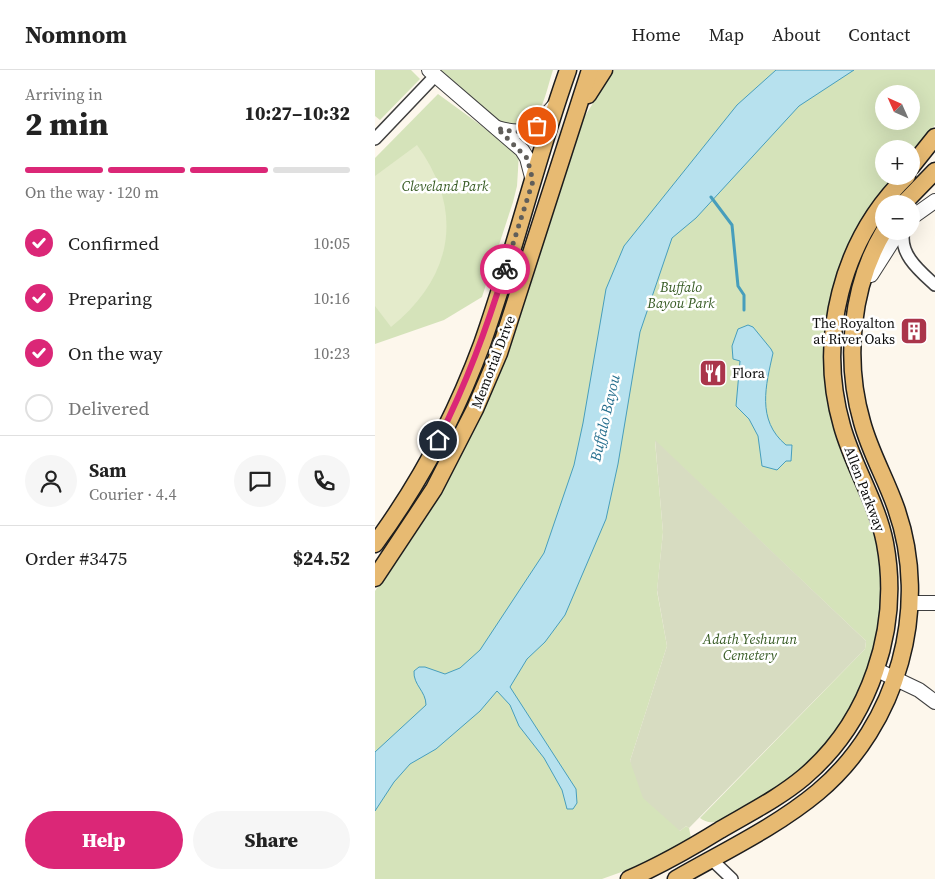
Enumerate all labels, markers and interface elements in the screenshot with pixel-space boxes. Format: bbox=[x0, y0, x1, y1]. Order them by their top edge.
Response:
text: Nomnom bbox=[25, 18, 127, 51]
text: Home bbox=[632, 22, 681, 47]
text: Map bbox=[709, 22, 744, 47]
text: About bbox=[772, 22, 820, 47]
text: Contact bbox=[848, 22, 910, 47]
text: Arriving in bbox=[25, 83, 103, 105]
north arrow bbox=[875, 85, 920, 130]
map controls bbox=[875, 85, 920, 240]
text: 10:27–10:32 bbox=[245, 100, 350, 126]
text: 2 min bbox=[25, 102, 108, 146]
pin bbox=[516, 105, 558, 147]
icon: bag bbox=[523, 112, 551, 140]
button: + bbox=[875, 140, 920, 185]
park label: Cleveland Park bbox=[402, 176, 489, 196]
text: On the way · 120 m bbox=[25, 181, 159, 203]
button: − bbox=[875, 195, 920, 240]
icon: check bbox=[25, 229, 53, 257]
text: Confirmed bbox=[68, 230, 159, 256]
text: 10:05 bbox=[313, 232, 350, 254]
courier bbox=[480, 244, 530, 294]
icon: bike bbox=[491, 255, 519, 283]
park label: Buffalo Bayou Park bbox=[646, 277, 715, 313]
icon: check bbox=[25, 284, 53, 312]
text: Preparing bbox=[68, 285, 152, 311]
text: 10:16 bbox=[313, 287, 350, 309]
street label: Memorial Drive bbox=[466, 313, 520, 411]
place label: The Royalton at River Oaks bbox=[812, 313, 896, 349]
building icon: The Royalton at River Oaks bbox=[899, 316, 929, 346]
icon: check bbox=[25, 339, 53, 367]
text: On the way bbox=[68, 340, 163, 366]
text: 10:23 bbox=[313, 342, 350, 364]
restaurant icon: Flora bbox=[698, 358, 728, 388]
place label: Flora bbox=[732, 363, 766, 383]
water label: Buffalo Bayou bbox=[584, 372, 625, 464]
text: Delivered bbox=[68, 395, 149, 421]
pin bbox=[417, 419, 459, 461]
icon: home bbox=[424, 426, 452, 454]
street label: Allen Parkway bbox=[840, 443, 891, 535]
button: person bbox=[25, 455, 77, 507]
button: chat bbox=[234, 455, 286, 507]
button: phone bbox=[298, 455, 350, 507]
text: Sam bbox=[89, 457, 127, 483]
text: Courier · 4.4 bbox=[89, 483, 177, 505]
text: Order #3475 bbox=[25, 545, 127, 571]
text: $24.52 bbox=[293, 545, 350, 571]
park label: Adath Yeshurun Cemetery bbox=[702, 629, 797, 665]
button: Help bbox=[25, 811, 183, 869]
button: Share bbox=[193, 811, 350, 869]

